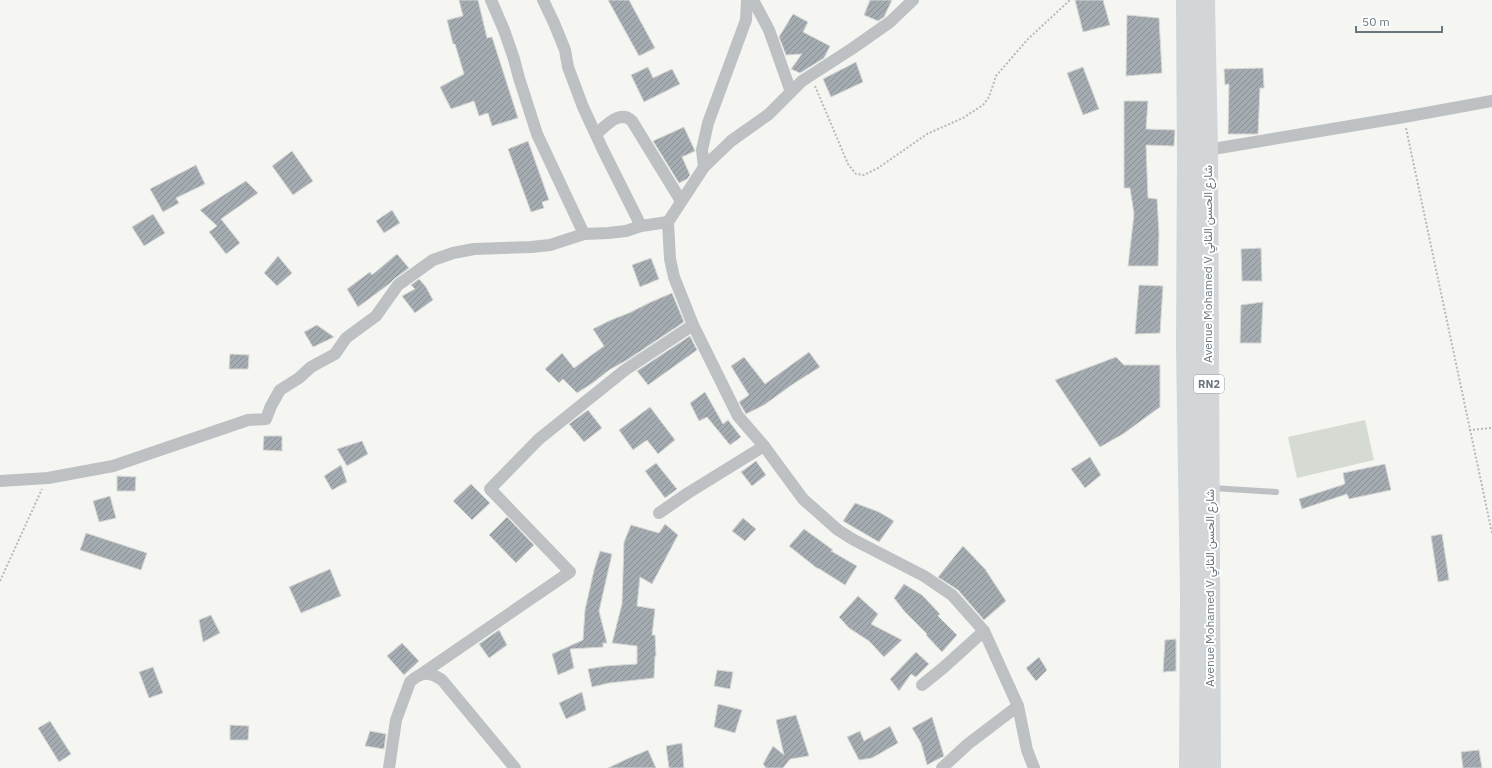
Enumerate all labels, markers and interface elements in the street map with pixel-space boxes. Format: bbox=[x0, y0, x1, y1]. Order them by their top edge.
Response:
scale bar bbox=[1356, 8, 1442, 34]
text: 50 m bbox=[1362, 14, 1390, 29]
street label: Avenue Mohamed V شارع الحسن الثاني bbox=[1200, 165, 1218, 363]
road number: RN2 bbox=[1194, 375, 1224, 393]
street label: Avenue Mohamed V شارع الحسن الثاني bbox=[1202, 489, 1220, 687]

